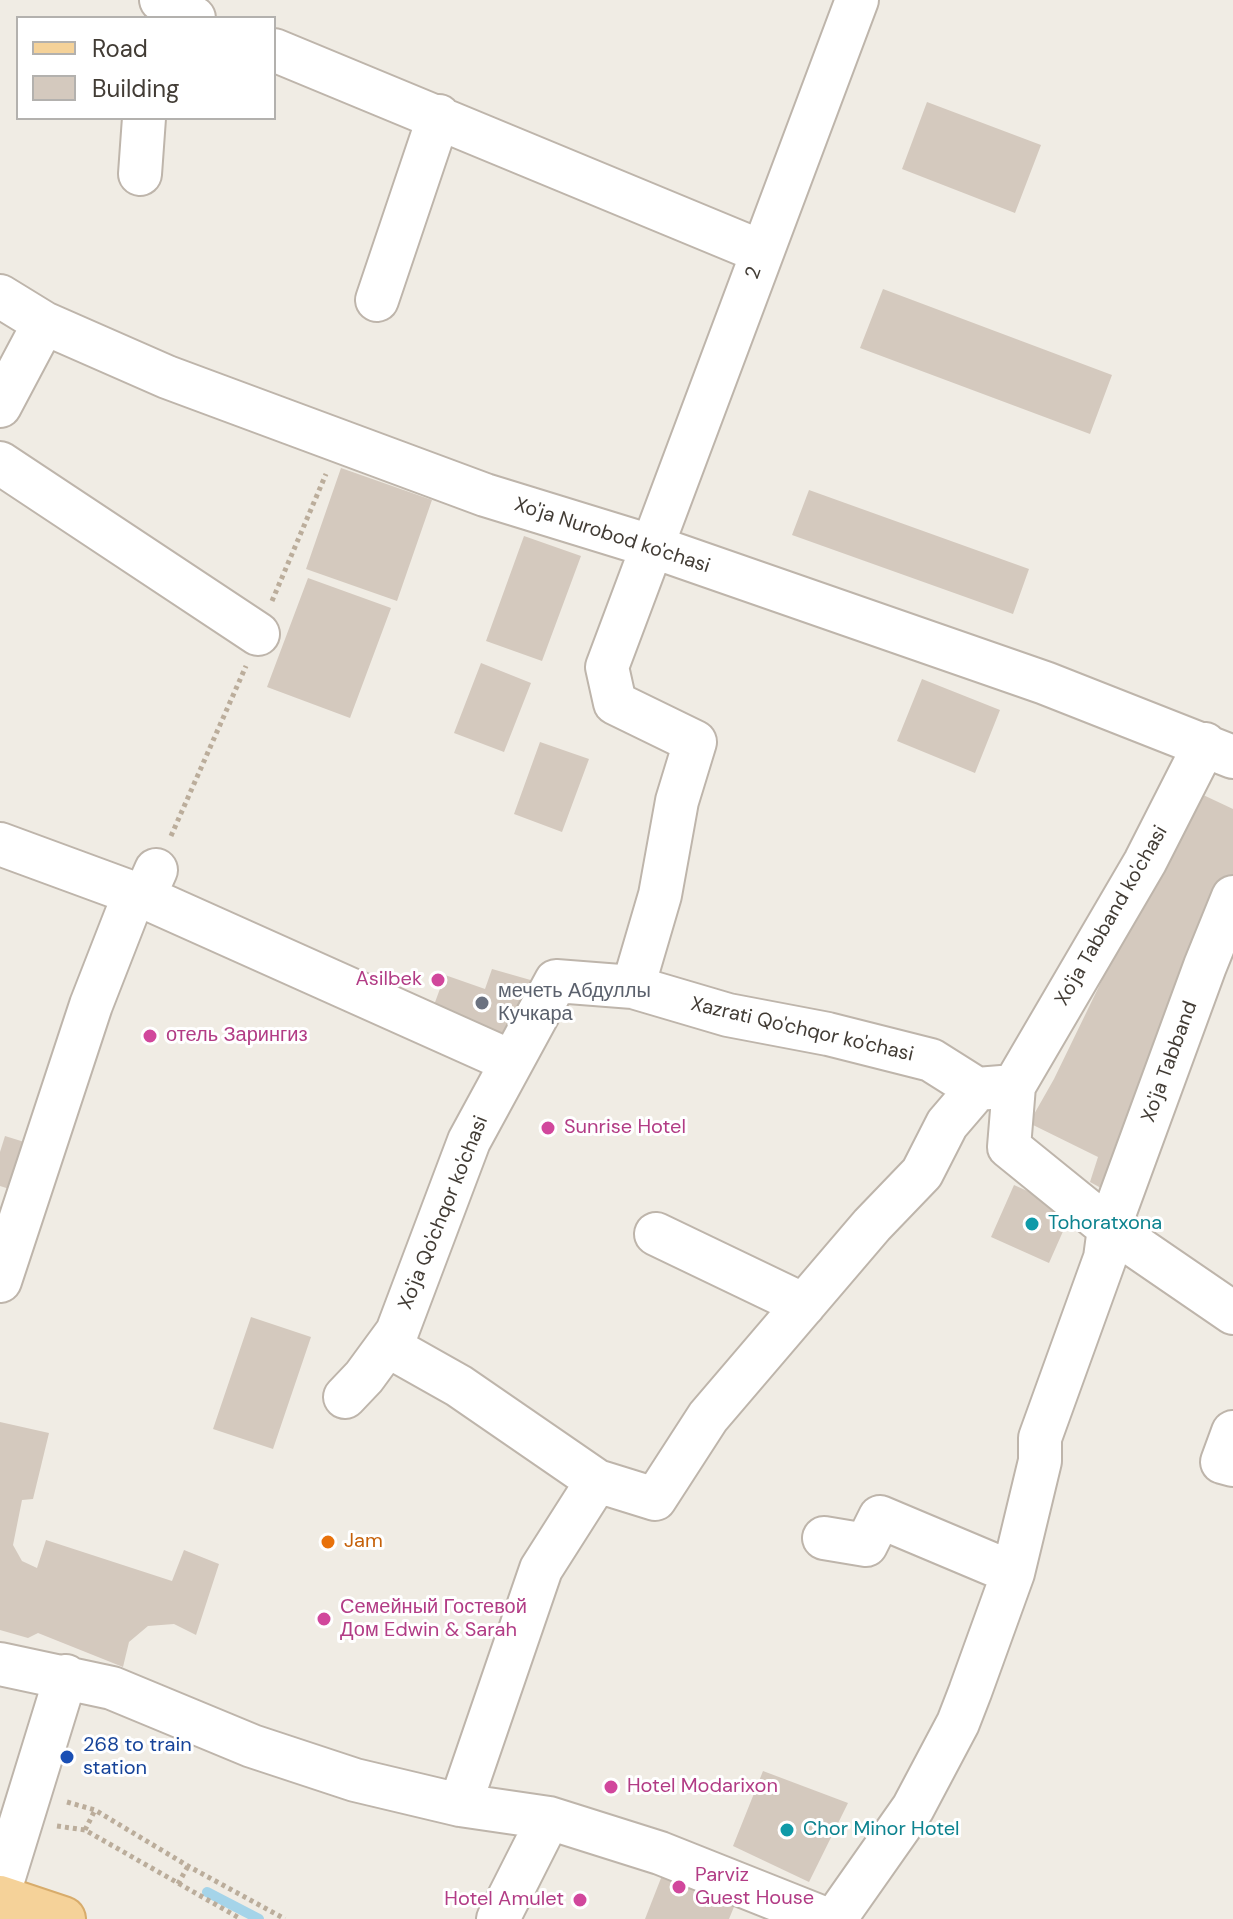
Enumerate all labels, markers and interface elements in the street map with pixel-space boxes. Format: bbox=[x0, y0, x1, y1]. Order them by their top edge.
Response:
legend bbox=[16, 16, 276, 120]
text: Road bbox=[92, 33, 148, 64]
text: Building bbox=[92, 73, 179, 104]
street label: 2 bbox=[741, 263, 767, 283]
street label: Xo'ja Nurobod ko'chasi bbox=[511, 493, 713, 579]
street label: Xo'ja Tabband ko'chasi bbox=[1051, 822, 1173, 1010]
place label: Asilbek bbox=[355, 968, 422, 992]
marker: Asilbek bbox=[429, 971, 447, 989]
place label: мечеть Абдуллы Кучкара bbox=[498, 980, 651, 1027]
street label: Xazrati Qo'chqor ko'chasi bbox=[688, 993, 916, 1067]
marker: мечеть Абдуллы Кучкара bbox=[473, 994, 491, 1012]
street label: Xo'ja Tabband bbox=[1137, 998, 1203, 1126]
place label: отель Зарингиз bbox=[166, 1024, 308, 1048]
marker: отель Зарингиз bbox=[141, 1027, 159, 1045]
street label: Xo'ja Qo'chqor ko'chasi bbox=[394, 1113, 494, 1313]
place label: Sunrise Hotel bbox=[564, 1116, 686, 1140]
marker: Sunrise Hotel bbox=[539, 1119, 557, 1137]
place label: Tohoratxona bbox=[1048, 1212, 1162, 1236]
marker: Tohoratxona bbox=[1023, 1215, 1041, 1233]
place label: Jam bbox=[344, 1530, 383, 1554]
marker: Jam bbox=[319, 1533, 337, 1551]
place label: Семейный Гостевой Дом Edwin & Sarah bbox=[340, 1596, 527, 1643]
marker: Семейный Гостевой Дом Edwin & Sarah bbox=[315, 1610, 333, 1628]
place label: 268 to train station bbox=[83, 1734, 192, 1781]
marker: 268 to train station bbox=[58, 1748, 76, 1766]
place label: Hotel Modarixon bbox=[627, 1775, 778, 1799]
marker: Hotel Modarixon bbox=[602, 1778, 620, 1796]
place label: Chor Minor Hotel bbox=[803, 1818, 960, 1842]
marker: Chor Minor Hotel bbox=[778, 1821, 796, 1839]
place label: Parviz Guest House bbox=[695, 1864, 814, 1911]
marker: Parviz Guest House bbox=[670, 1878, 688, 1896]
place label: Hotel Amulet bbox=[444, 1888, 564, 1912]
marker: Hotel Amulet bbox=[571, 1891, 589, 1909]

